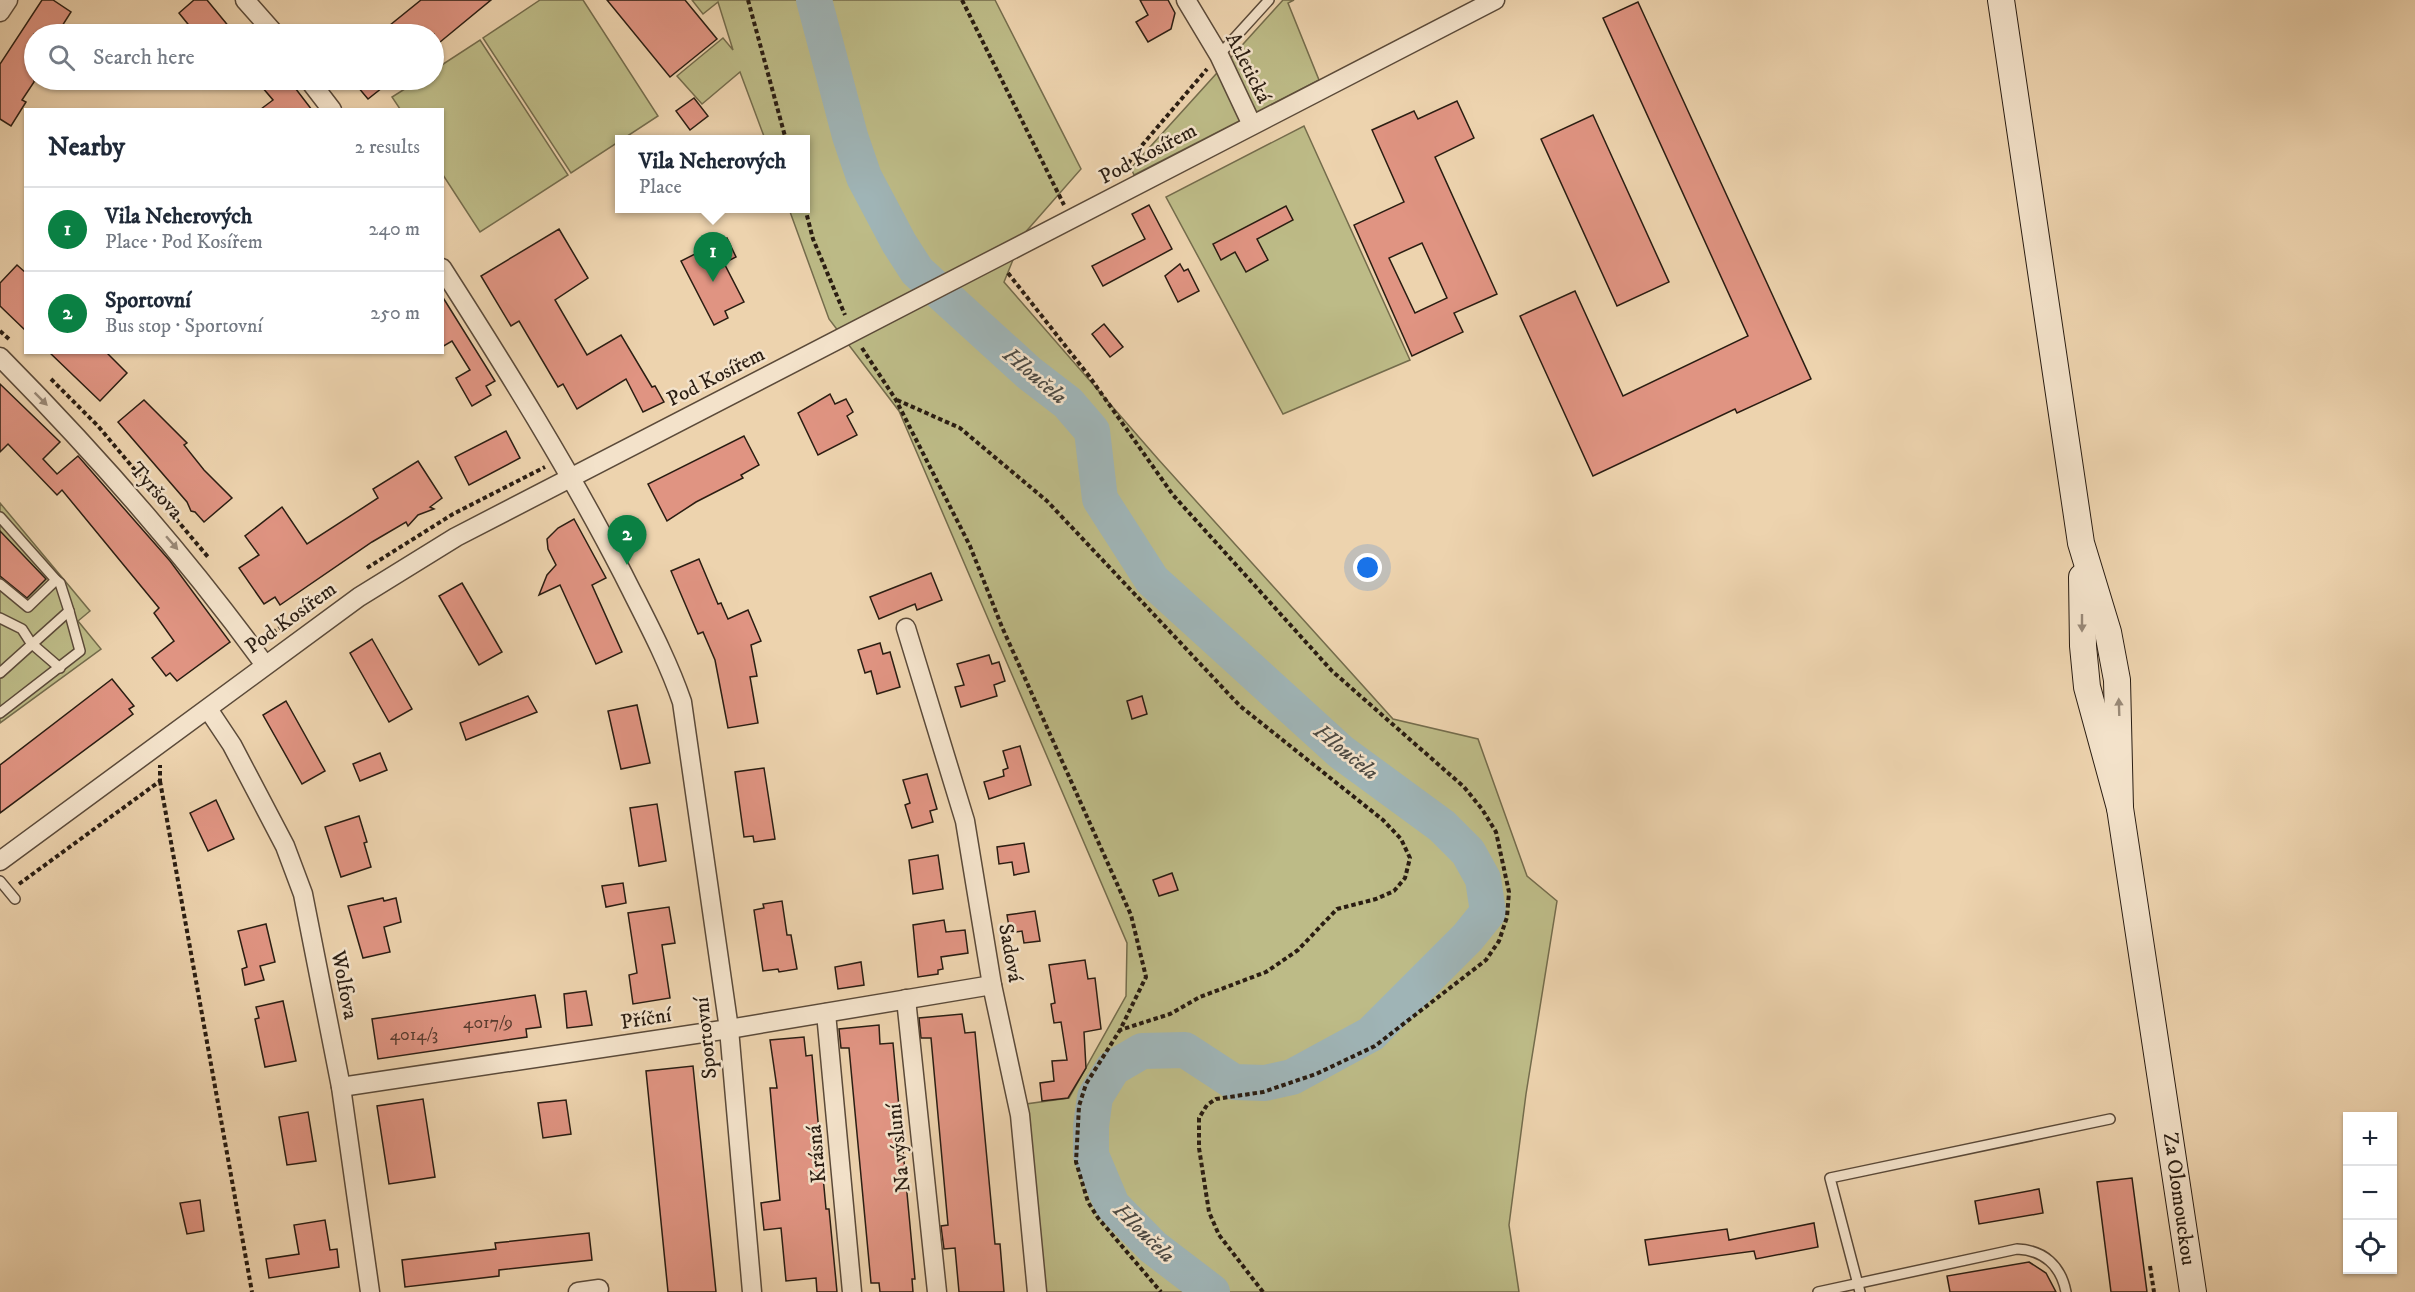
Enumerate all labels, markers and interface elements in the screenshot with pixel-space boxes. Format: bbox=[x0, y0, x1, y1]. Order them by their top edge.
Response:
search box bbox=[24, 24, 444, 90]
street label: Atletická bbox=[1219, 28, 1277, 108]
icon: search bbox=[45, 41, 78, 74]
text: Search here bbox=[93, 44, 195, 71]
street label: Pod Kosířem bbox=[1095, 117, 1201, 190]
text: Nearby bbox=[48, 131, 125, 164]
text: 2 results bbox=[355, 135, 420, 160]
popup bbox=[615, 135, 810, 213]
text: Vila Neherových bbox=[639, 148, 786, 175]
text: Place bbox=[639, 175, 682, 200]
text: Vila Neherových bbox=[105, 203, 252, 230]
text: 1 bbox=[64, 217, 71, 242]
text: 240 m bbox=[369, 217, 420, 242]
text: Place · Pod Kosířem bbox=[105, 230, 263, 255]
pin: 1 bbox=[694, 232, 732, 282]
text: Sportovní bbox=[105, 287, 191, 314]
text: 2 bbox=[63, 301, 72, 326]
text: 250 m bbox=[370, 301, 420, 326]
text: Bus stop · Sportovní bbox=[105, 314, 263, 339]
street label: Pod Kosířem bbox=[663, 341, 770, 413]
water label: Hloučela bbox=[997, 341, 1072, 411]
one-way arrow bbox=[34, 391, 48, 405]
street label: Tyršova bbox=[124, 457, 188, 525]
pin: 2 bbox=[608, 516, 646, 565]
one-way arrow bbox=[166, 535, 179, 551]
your location bbox=[1353, 553, 1382, 582]
street label: Pod Kosířem bbox=[240, 576, 342, 660]
one-way arrow bbox=[2077, 613, 2087, 632]
one-way arrow bbox=[2114, 698, 2123, 717]
water label: Hloučela bbox=[1308, 717, 1384, 786]
street label: Sadová bbox=[992, 922, 1028, 984]
street label: Wolfova bbox=[324, 947, 363, 1022]
street label: Sportovní bbox=[689, 994, 723, 1080]
street label: Příční bbox=[619, 1002, 675, 1036]
house number: 4017/9 bbox=[463, 1012, 513, 1034]
house number: 4014/3 bbox=[390, 1024, 438, 1046]
street label: Na výsluní bbox=[881, 1101, 917, 1194]
map controls bbox=[2343, 1112, 2397, 1274]
button: + bbox=[2343, 1112, 2397, 1166]
street label: Krásná bbox=[801, 1124, 832, 1184]
street label: Za Olomouckou bbox=[2157, 1131, 2201, 1267]
button: − bbox=[2343, 1166, 2397, 1220]
water label: Hloučela bbox=[1107, 1196, 1180, 1269]
button: locate bbox=[2343, 1220, 2397, 1274]

